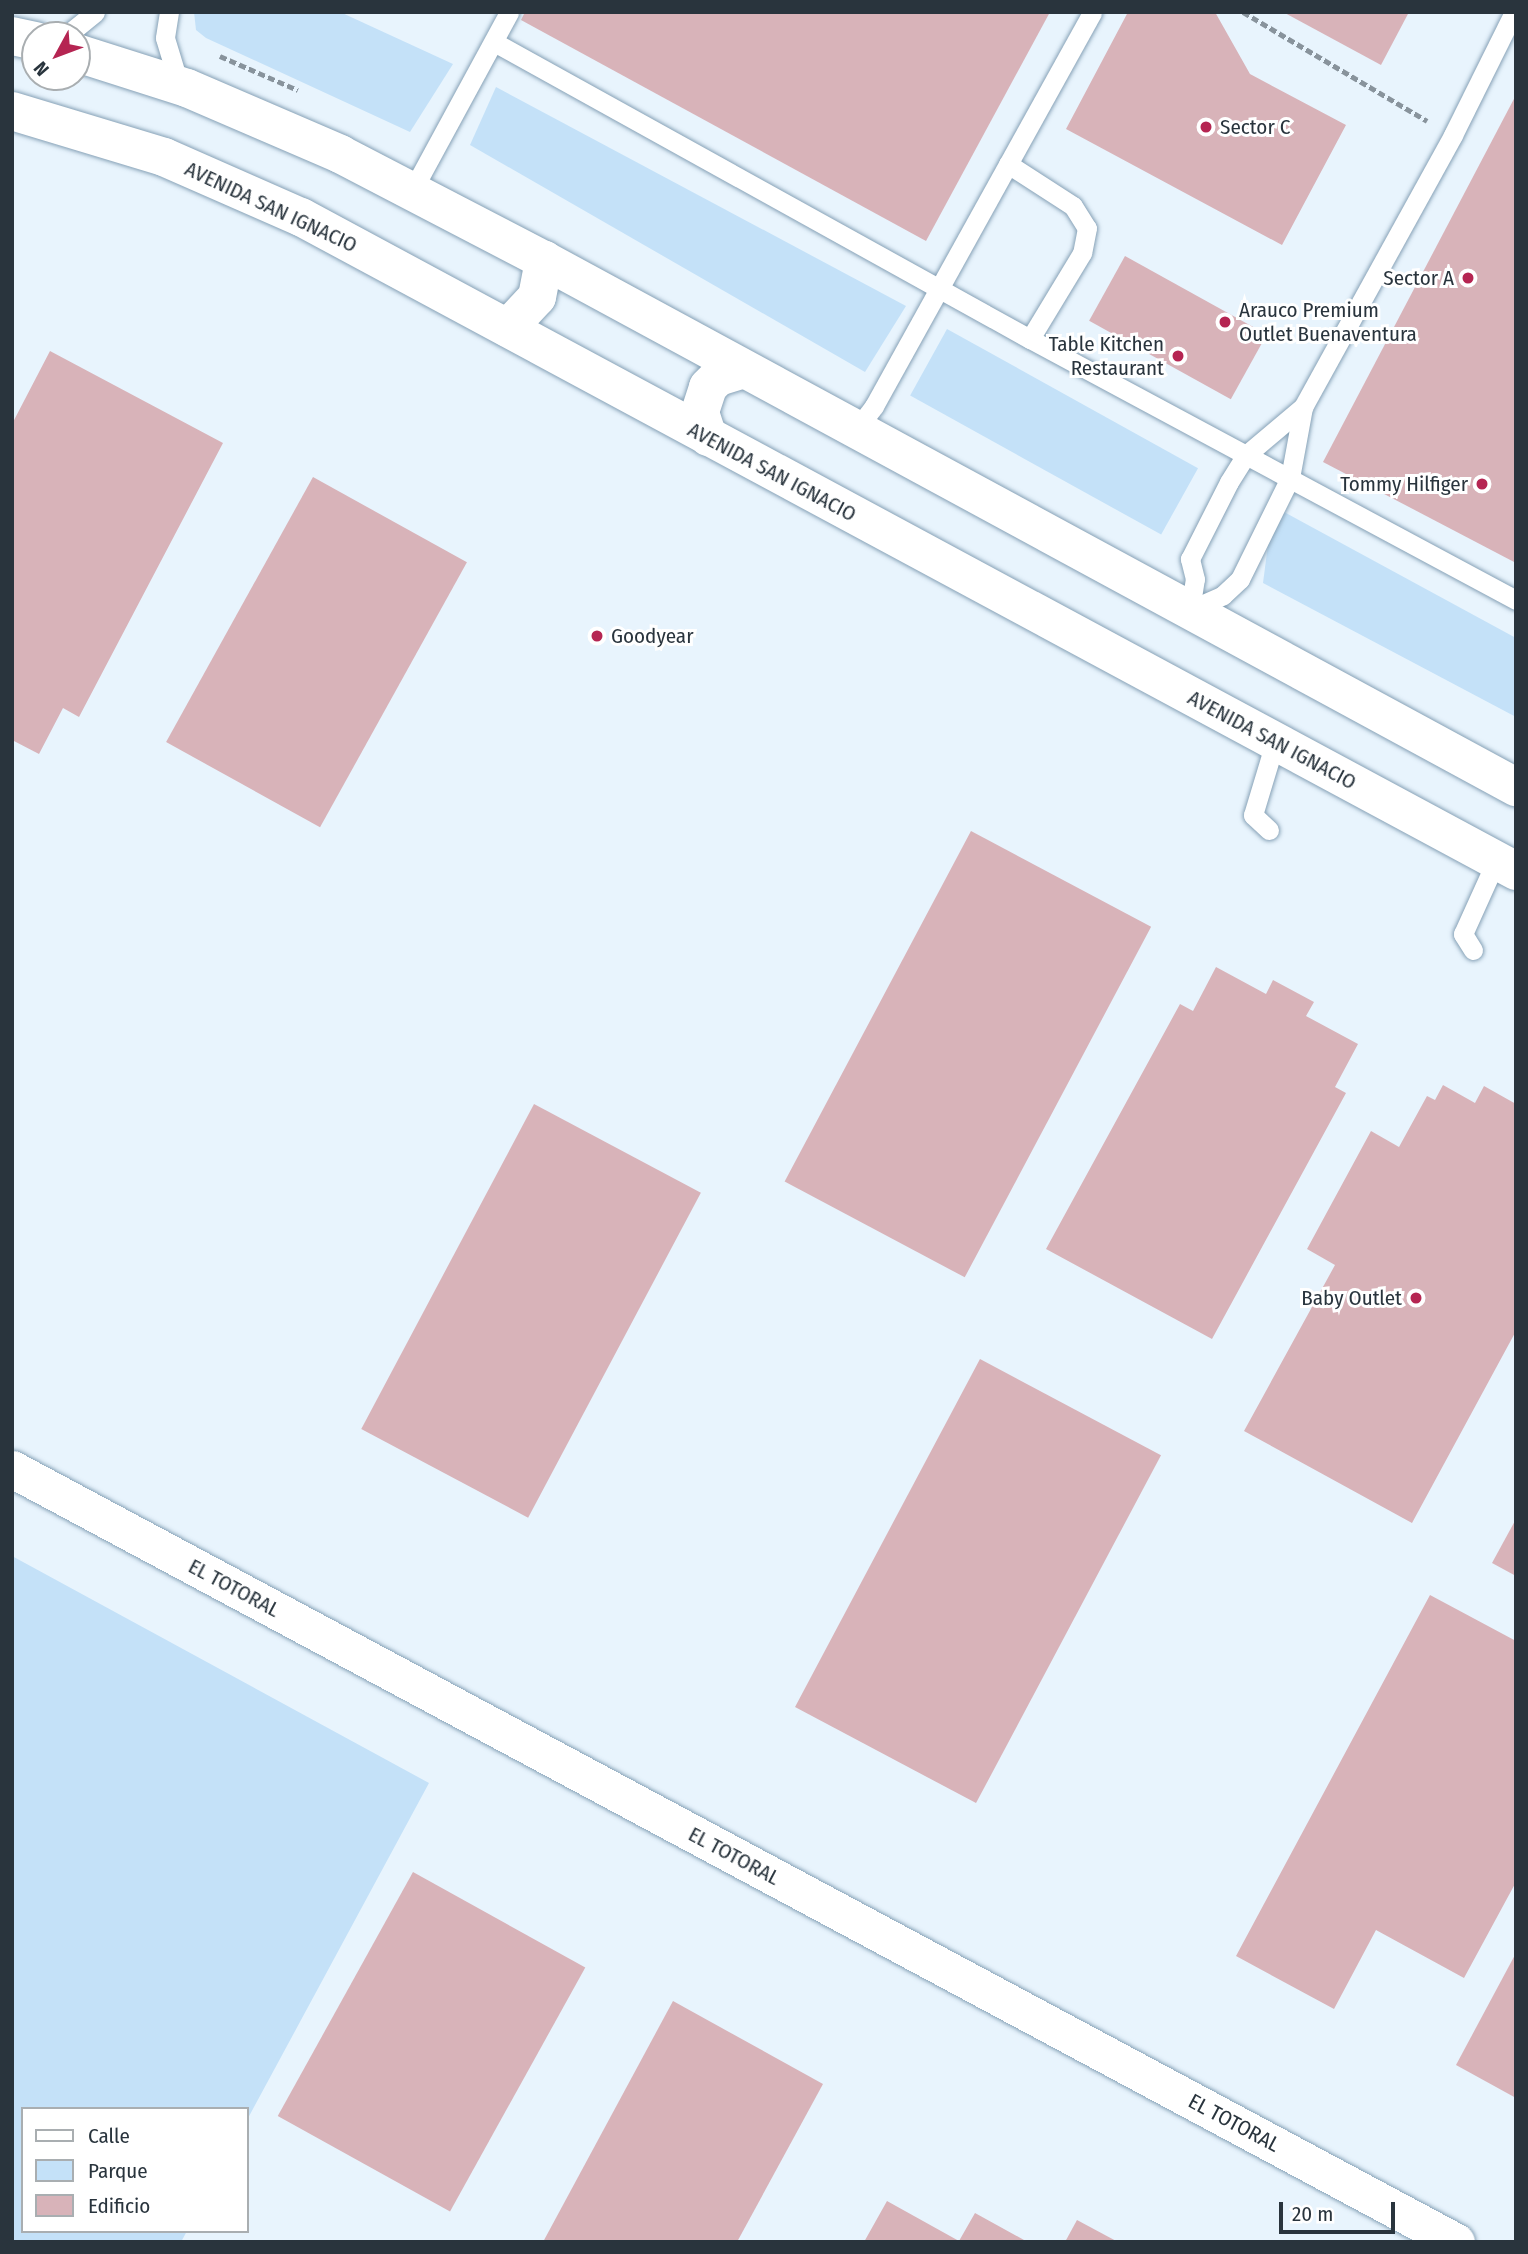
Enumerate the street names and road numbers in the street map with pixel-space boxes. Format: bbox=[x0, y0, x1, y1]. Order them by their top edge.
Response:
street label: AVENIDA SAN IGNACIO bbox=[181, 156, 361, 258]
street label: AVENIDA SAN IGNACIO bbox=[684, 417, 860, 527]
street label: AVENIDA SAN IGNACIO bbox=[1184, 685, 1360, 795]
street label: EL TOTORAL bbox=[184, 1554, 284, 1622]
street label: EL TOTORAL bbox=[684, 1822, 784, 1890]
street label: EL TOTORAL bbox=[1184, 2089, 1284, 2157]

